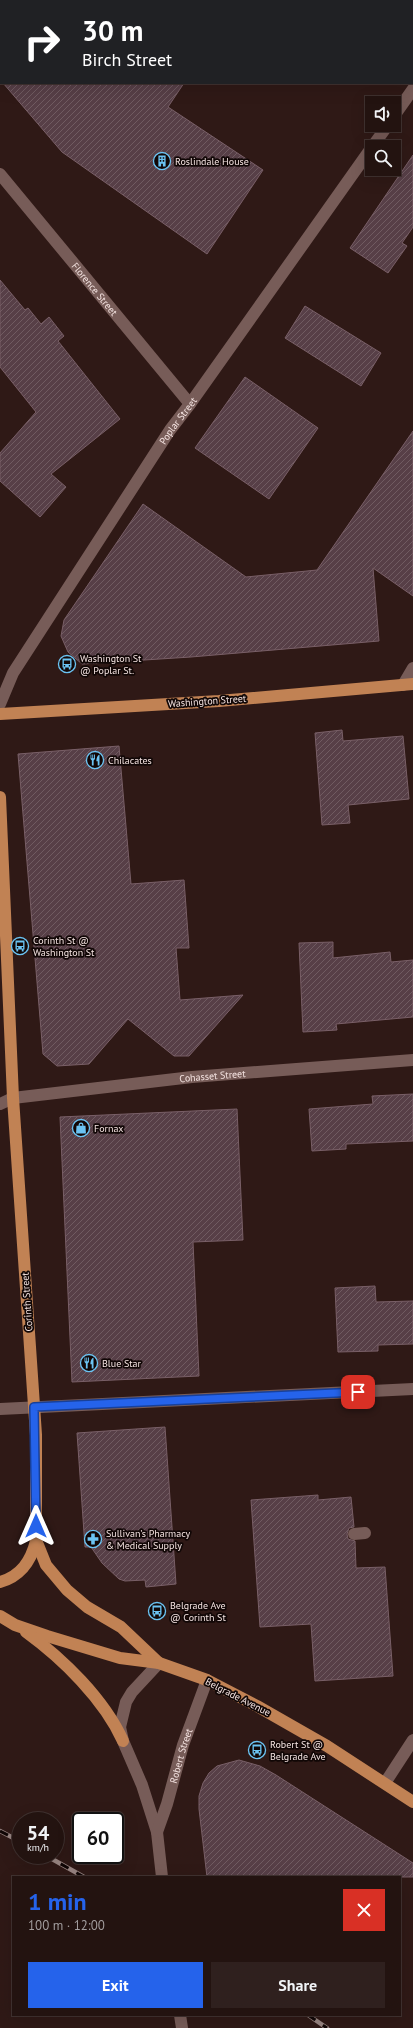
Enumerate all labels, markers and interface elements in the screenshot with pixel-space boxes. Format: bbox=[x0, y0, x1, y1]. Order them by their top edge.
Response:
text: 30 m bbox=[82, 12, 143, 49]
icon: right bbox=[16, 16, 68, 68]
text: Birch Street bbox=[82, 48, 172, 71]
map controls bbox=[365, 96, 401, 176]
button: sound bbox=[365, 96, 401, 132]
button: search bbox=[365, 140, 401, 176]
building icon: Roslindale House bbox=[152, 151, 172, 171]
place label: Roslindale House bbox=[175, 155, 249, 168]
street label: Florence Street bbox=[69, 260, 121, 319]
street label: Poplar Street bbox=[156, 394, 200, 447]
place label: Washington St @ Poplar St. bbox=[80, 652, 142, 677]
bus stop icon: Washington St @ Poplar St. bbox=[57, 654, 77, 674]
street label: Washington Street bbox=[167, 692, 247, 710]
restaurant icon: Chilacates bbox=[85, 750, 105, 770]
place label: Chilacates bbox=[108, 754, 152, 767]
place label: Corinth St @ Washington St bbox=[33, 934, 95, 959]
bus stop icon: Corinth St @ Washington St bbox=[10, 936, 30, 956]
street label: Cohasset Street bbox=[179, 1066, 247, 1085]
shop icon: Fornax bbox=[71, 1118, 91, 1138]
place label: Fornax bbox=[94, 1122, 124, 1135]
street label: Corinth Street bbox=[18, 1271, 36, 1332]
restaurant icon: Blue Star bbox=[79, 1353, 99, 1373]
place label: Blue Star bbox=[102, 1357, 142, 1370]
pin bbox=[341, 1375, 375, 1409]
icon: arrive bbox=[347, 1381, 369, 1403]
position arrow bbox=[15, 1505, 57, 1547]
place label: Sullivan’s Pharmacy & Medical Supply bbox=[106, 1527, 191, 1552]
pharmacy icon: Sullivan’s Pharmacy & Medical Supply bbox=[83, 1529, 103, 1549]
place label: Belgrade Ave @ Corinth St bbox=[170, 1599, 226, 1624]
bus stop icon: Belgrade Ave @ Corinth St bbox=[147, 1601, 167, 1621]
street label: Belgrade Avenue bbox=[203, 1675, 273, 1719]
street label: Robert Street bbox=[166, 1726, 195, 1785]
place label: Robert St @ Belgrade Ave bbox=[270, 1738, 326, 1763]
bus stop icon: Robert St @ Belgrade Ave bbox=[247, 1740, 267, 1760]
speed limit sign: 60 bbox=[72, 1812, 124, 1864]
text: 54 bbox=[27, 1820, 49, 1846]
text: km/h bbox=[27, 1841, 49, 1854]
text: 1 min bbox=[28, 1886, 87, 1917]
button: close bbox=[343, 1889, 385, 1931]
text: 100 m · 12:00 bbox=[28, 1917, 105, 1934]
button: Exit bbox=[28, 1962, 203, 2008]
button: Share bbox=[211, 1962, 385, 2008]

